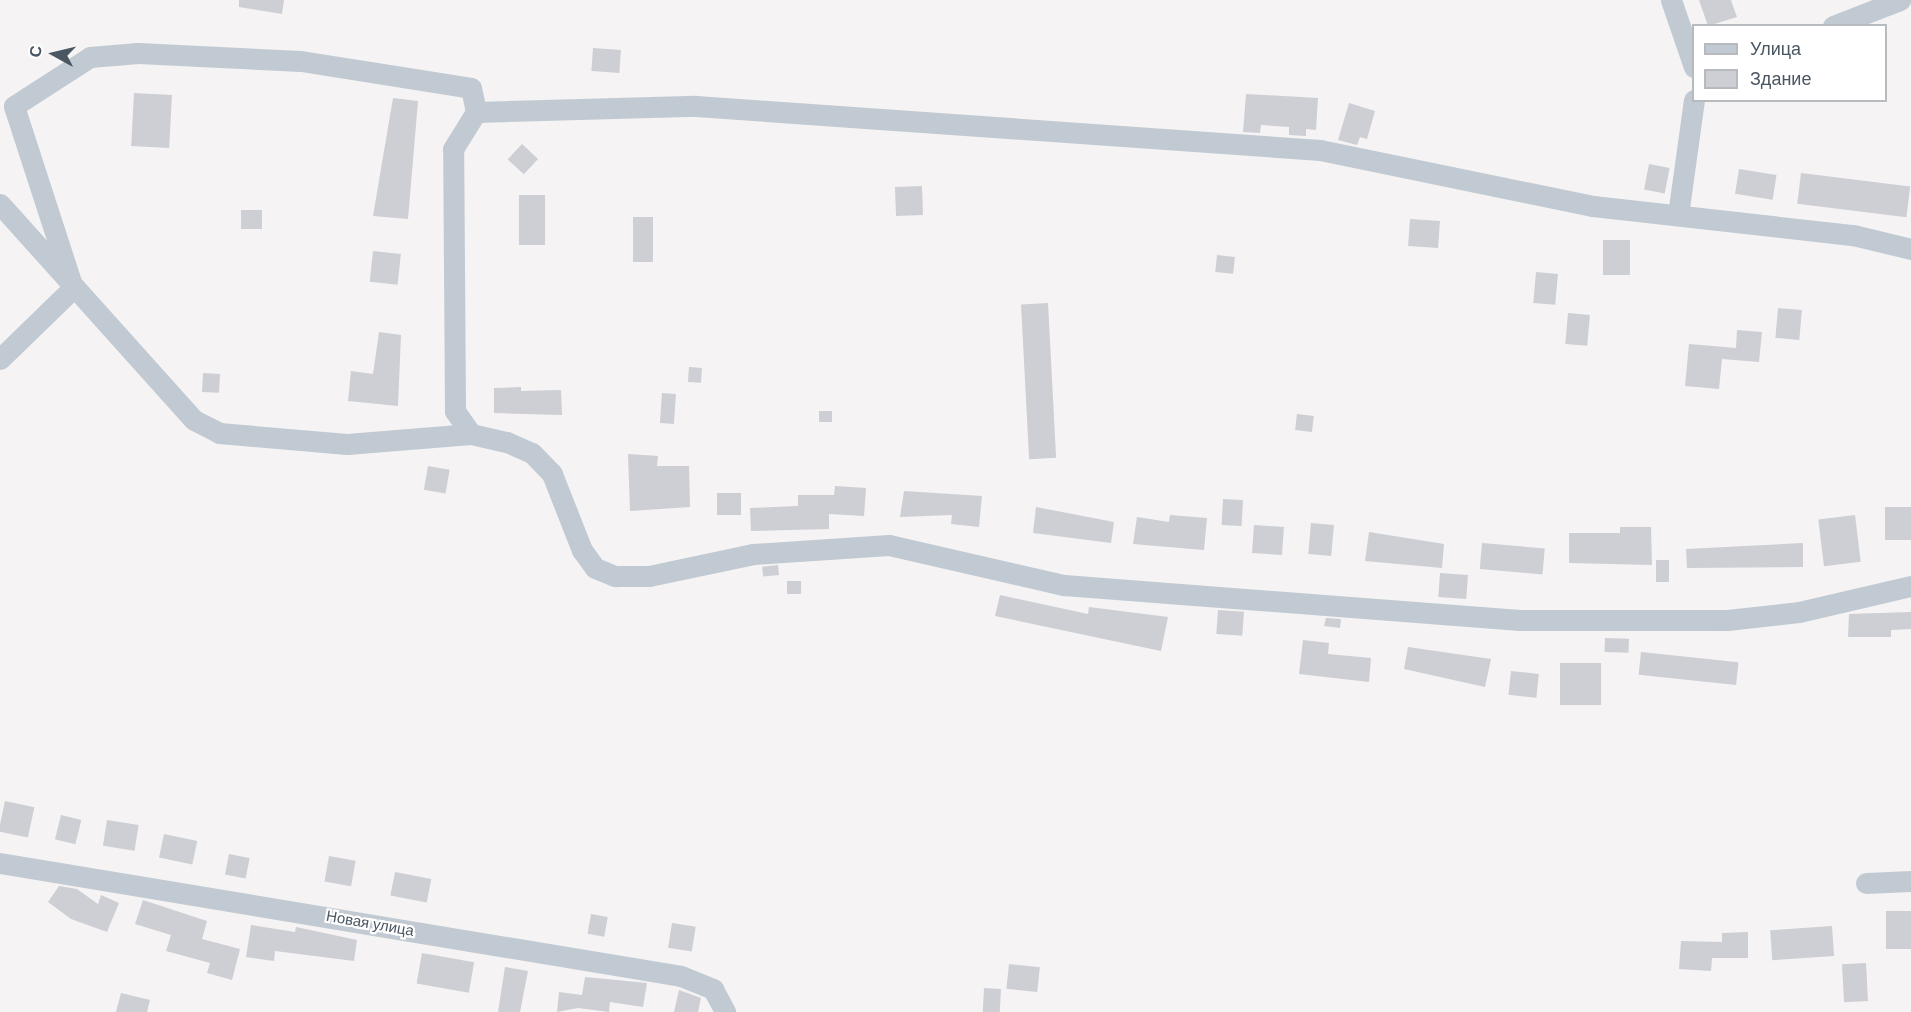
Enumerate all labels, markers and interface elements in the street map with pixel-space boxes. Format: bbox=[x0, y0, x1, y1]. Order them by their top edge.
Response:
north arrow bbox=[24, 24, 84, 84]
legend bbox=[1692, 24, 1887, 102]
text: Улица bbox=[1750, 37, 1801, 61]
text: С bbox=[24, 44, 47, 59]
text: Здание bbox=[1750, 67, 1811, 91]
street label: Новая улица bbox=[325, 907, 415, 941]

